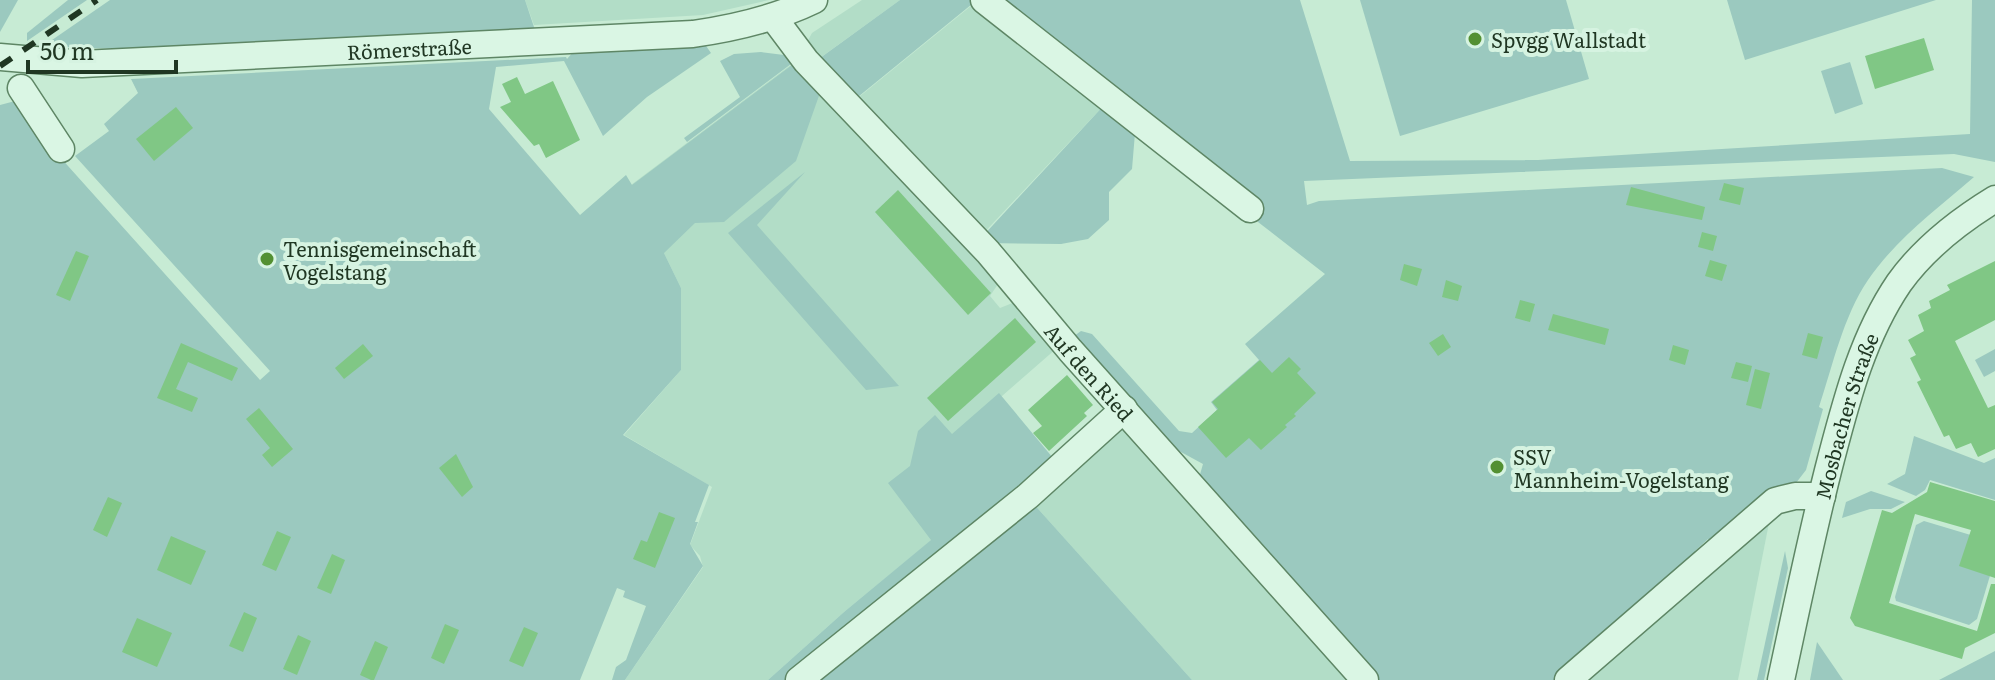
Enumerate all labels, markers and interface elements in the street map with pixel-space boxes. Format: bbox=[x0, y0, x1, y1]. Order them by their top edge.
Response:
scale bar bbox=[28, 24, 176, 74]
place label: Spvgg Wallstadt bbox=[1491, 24, 1646, 54]
street label: Römerstraße bbox=[346, 30, 473, 66]
marker: Spvgg Wallstadt bbox=[1466, 30, 1484, 48]
text: 50 m bbox=[40, 32, 94, 67]
place label: Tennisgemeinschaft Vogelstang bbox=[283, 233, 477, 286]
marker: Tennisgemeinschaft Vogelstang bbox=[258, 250, 276, 268]
street label: Auf den Ried bbox=[1038, 316, 1141, 427]
street label: Mosbacher Straße bbox=[1806, 328, 1885, 502]
place label: SSV Mannheim-Vogelstang bbox=[1513, 441, 1730, 494]
marker: SSV Mannheim-Vogelstang bbox=[1488, 458, 1506, 476]

